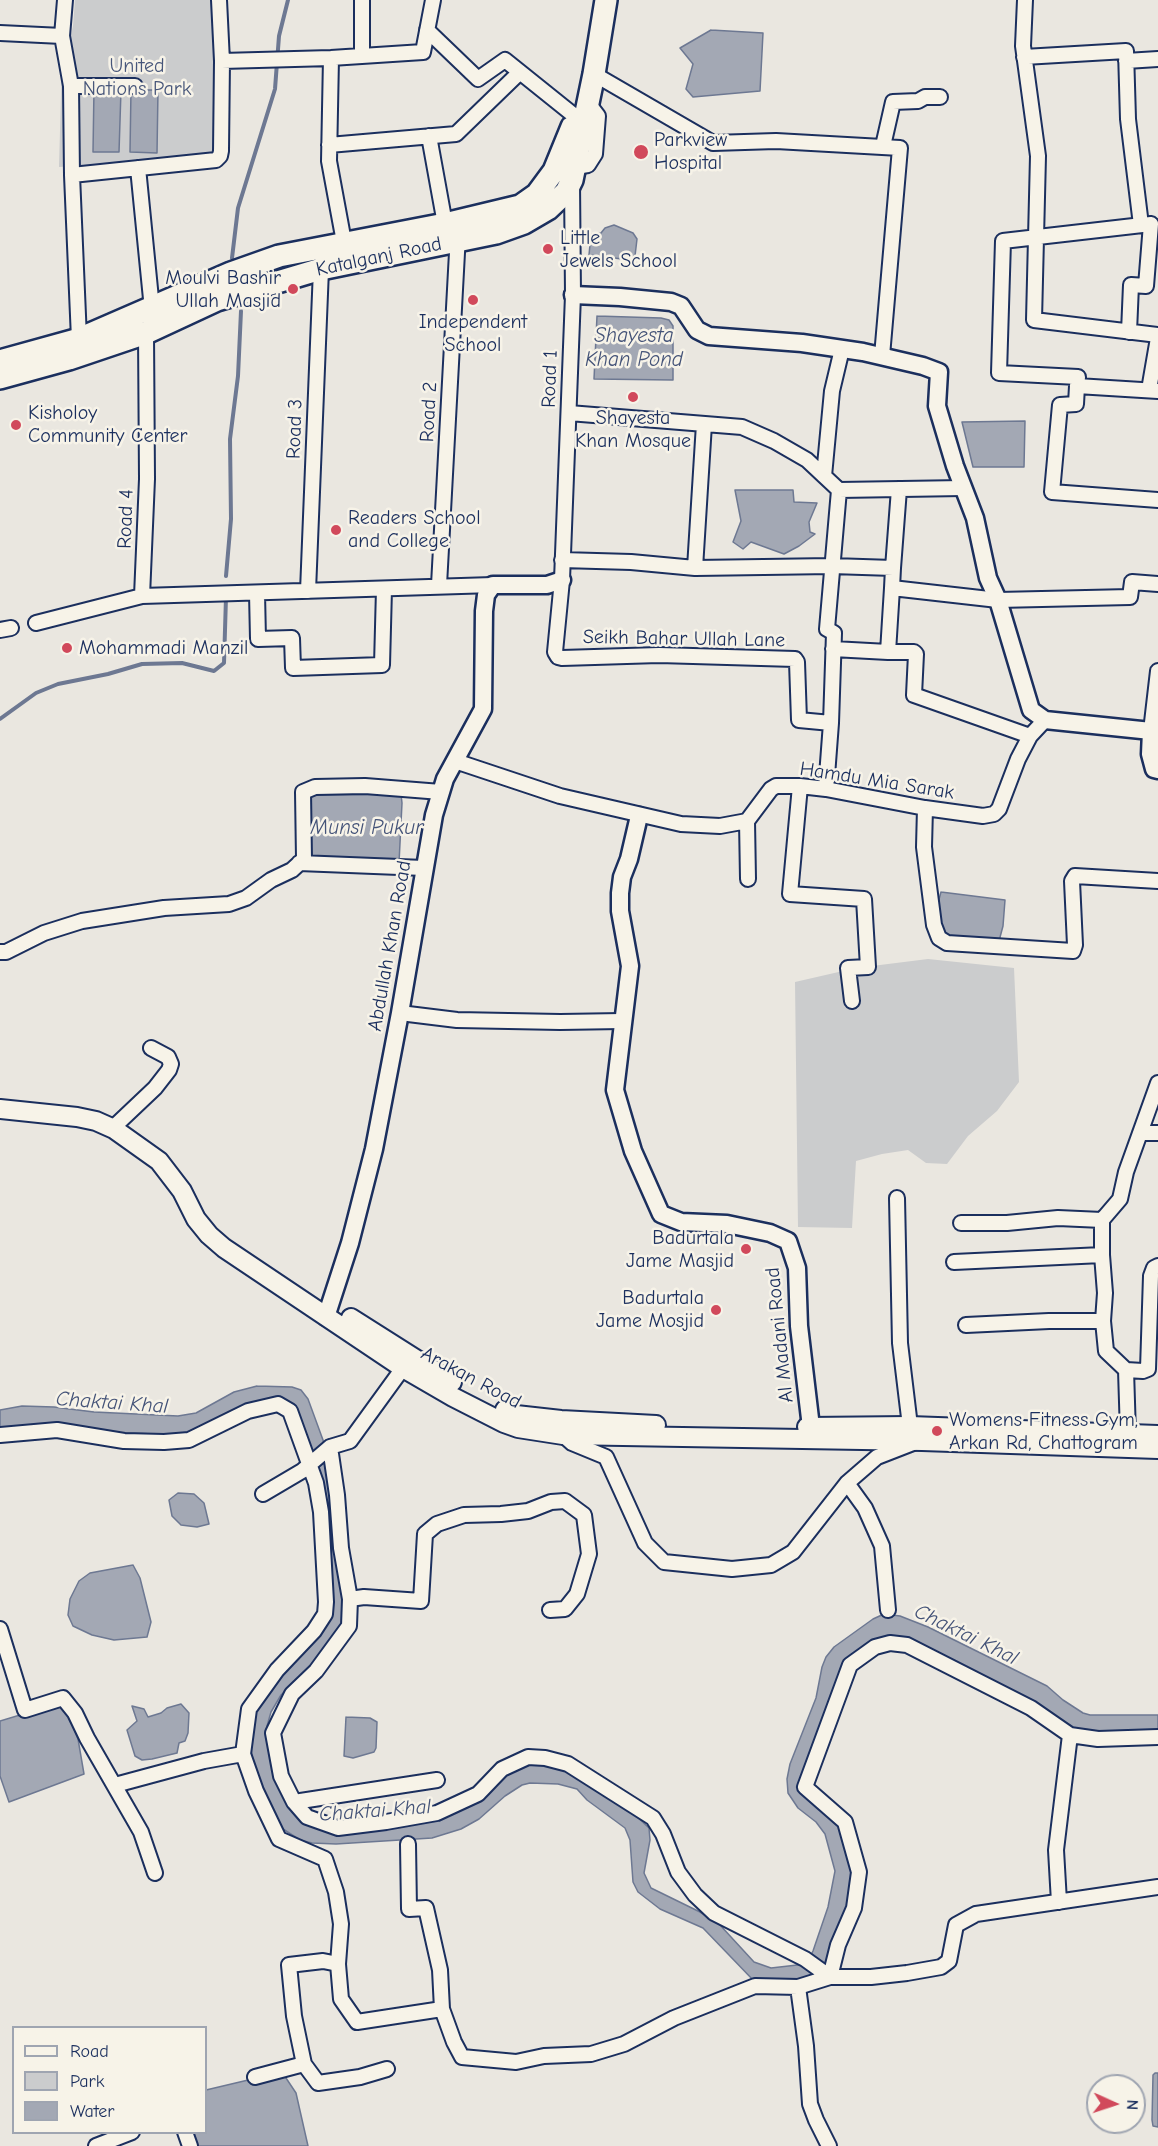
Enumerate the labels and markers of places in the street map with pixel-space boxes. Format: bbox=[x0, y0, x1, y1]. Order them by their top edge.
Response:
place label: Parkview Hospital bbox=[654, 128, 727, 175]
marker: Parkview Hospital bbox=[632, 143, 650, 161]
place label: Little Jewels School bbox=[560, 226, 677, 273]
marker: Little Jewels School bbox=[541, 242, 555, 256]
place label: Moulvi Bashir Ullah Masjid bbox=[165, 266, 281, 313]
marker: Moulvi Bashir Ullah Masjid bbox=[286, 282, 300, 296]
marker: Independent School bbox=[466, 293, 480, 307]
place label: Independent School bbox=[419, 310, 527, 357]
marker: Shayesta Khan Mosque bbox=[626, 390, 640, 404]
place label: Kisholoy Community Center bbox=[28, 401, 188, 448]
place label: Shayesta Khan Mosque bbox=[575, 406, 691, 453]
marker: Kisholoy Community Center bbox=[9, 418, 23, 432]
place label: Readers School and College bbox=[348, 506, 481, 553]
marker: Readers School and College bbox=[329, 523, 343, 537]
place label: Mohammadi Manzil bbox=[79, 636, 248, 660]
marker: Mohammadi Manzil bbox=[60, 641, 74, 655]
place label: Badurtala Jame Masjid bbox=[626, 1226, 734, 1273]
marker: Badurtala Jame Masjid bbox=[739, 1242, 753, 1256]
place label: Badurtala Jame Mosjid bbox=[596, 1286, 704, 1333]
marker: Badurtala Jame Mosjid bbox=[709, 1303, 723, 1317]
place label: Womens Fitness Gym, Arkan Rd, Chattogram bbox=[949, 1408, 1138, 1455]
marker: Womens Fitness Gym, Arkan Rd, Chattogram bbox=[930, 1424, 944, 1438]

